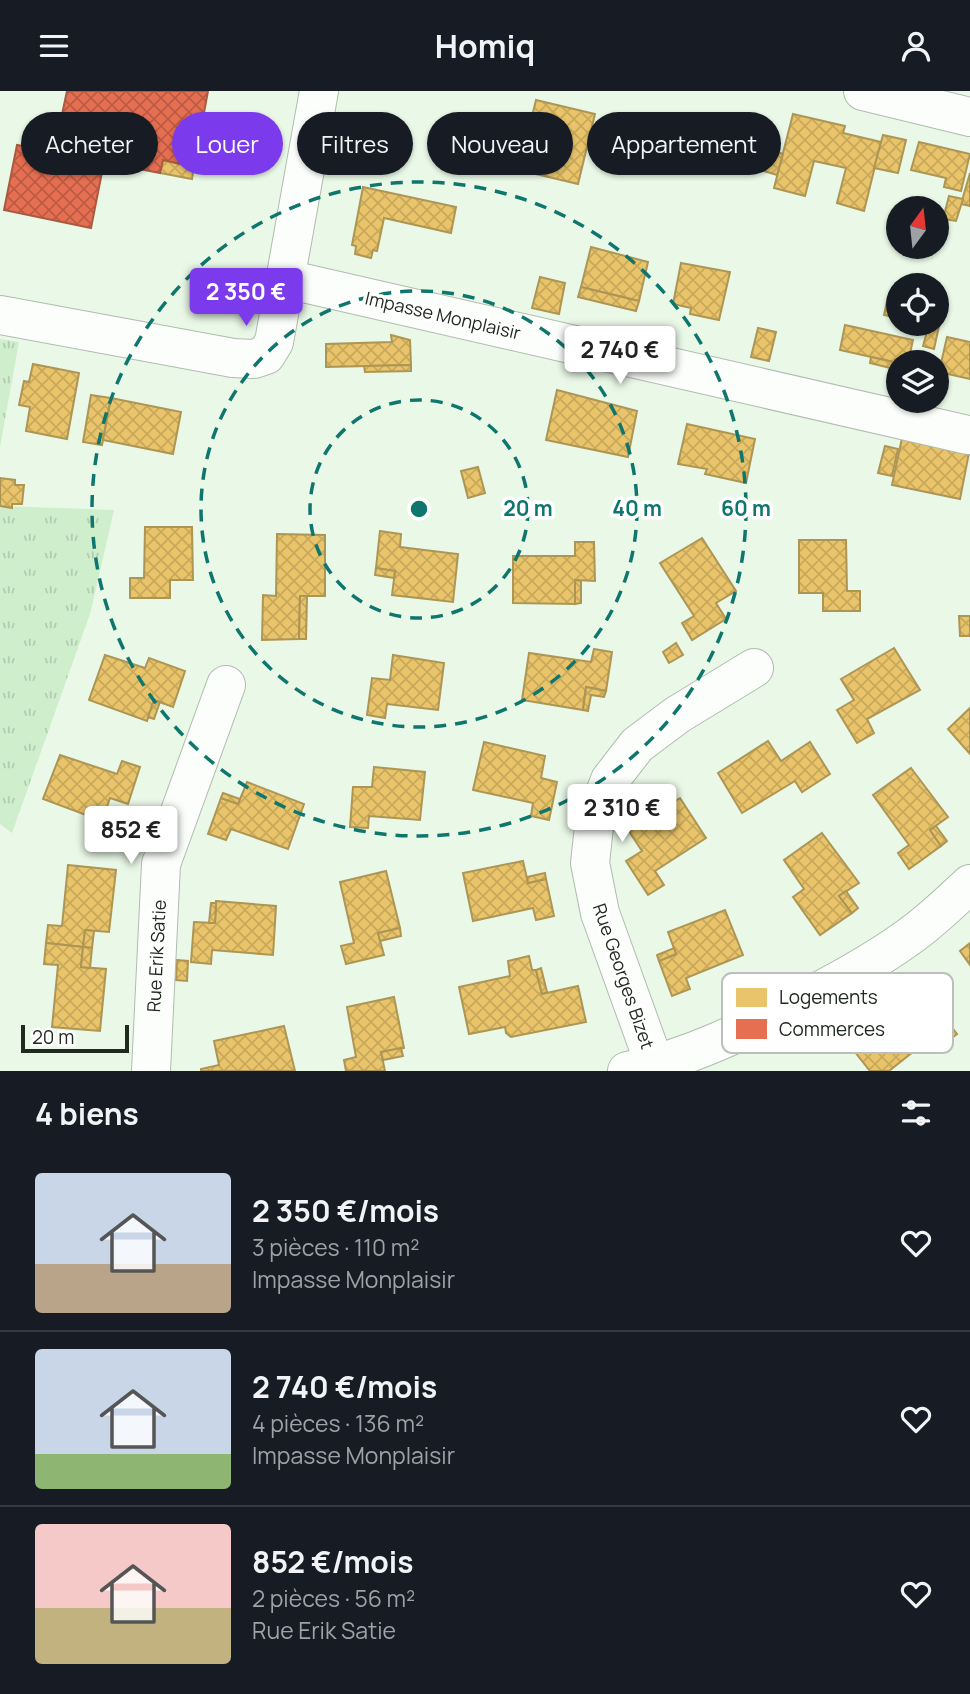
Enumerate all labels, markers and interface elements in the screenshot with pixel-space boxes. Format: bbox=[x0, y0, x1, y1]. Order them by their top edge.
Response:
text: Homiq bbox=[435, 24, 535, 68]
icon: menu bbox=[35, 27, 73, 65]
icon: person bbox=[897, 27, 935, 65]
chip: Acheter bbox=[21, 112, 158, 175]
chip: Louer bbox=[172, 112, 283, 175]
chip: Filtres bbox=[297, 112, 413, 175]
chip: Nouveau bbox=[427, 112, 573, 175]
chip: Appartement bbox=[587, 112, 781, 175]
north arrow bbox=[886, 196, 948, 259]
map controls bbox=[886, 196, 949, 413]
pin: 2 350 € bbox=[181, 268, 311, 328]
button: locate bbox=[886, 273, 949, 336]
text: 2 350 € bbox=[206, 275, 286, 307]
street label: Impasse Monplaisir bbox=[363, 285, 524, 345]
pin: 2 740 € bbox=[555, 327, 685, 386]
text: 2 740 € bbox=[580, 333, 660, 365]
button: layers bbox=[886, 350, 949, 413]
text: 20 m bbox=[503, 494, 553, 522]
text: 40 m bbox=[612, 494, 662, 522]
text: 60 m bbox=[721, 494, 771, 522]
centre of rings bbox=[407, 497, 431, 521]
pin: 2 310 € bbox=[557, 785, 687, 844]
text: 2 310 € bbox=[583, 791, 661, 823]
pin: 852 € bbox=[82, 807, 180, 866]
text: 852 € bbox=[101, 813, 161, 845]
street label: Rue Erik Satie bbox=[141, 899, 171, 1013]
street label: Rue Georges Bizet bbox=[588, 900, 660, 1052]
legend bbox=[722, 973, 953, 1053]
text: Logements bbox=[779, 984, 878, 1010]
text: Commerces bbox=[779, 1016, 885, 1042]
scale bar bbox=[21, 1022, 130, 1054]
text: 20 m bbox=[32, 1024, 74, 1050]
text: 4 biens bbox=[35, 1093, 139, 1134]
icon: filters bbox=[897, 1094, 935, 1132]
text: 2 350 €/mois bbox=[252, 1190, 439, 1231]
icon: home bbox=[91, 1201, 175, 1285]
icon: heart bbox=[897, 1224, 935, 1262]
text: 3 pièces · 110 m² bbox=[252, 1231, 419, 1263]
text: Impasse Monplaisir bbox=[252, 1263, 455, 1295]
text: 2 740 €/mois bbox=[252, 1366, 437, 1407]
icon: home bbox=[91, 1377, 175, 1461]
icon: heart bbox=[897, 1400, 935, 1438]
text: 4 pièces · 136 m² bbox=[252, 1407, 424, 1439]
text: Impasse Monplaisir bbox=[252, 1439, 455, 1471]
text: 852 €/mois bbox=[252, 1541, 414, 1582]
icon: home bbox=[91, 1552, 175, 1636]
icon: heart bbox=[897, 1575, 935, 1613]
text: 2 pièces · 56 m² bbox=[252, 1582, 415, 1614]
text: Rue Erik Satie bbox=[252, 1614, 396, 1646]

